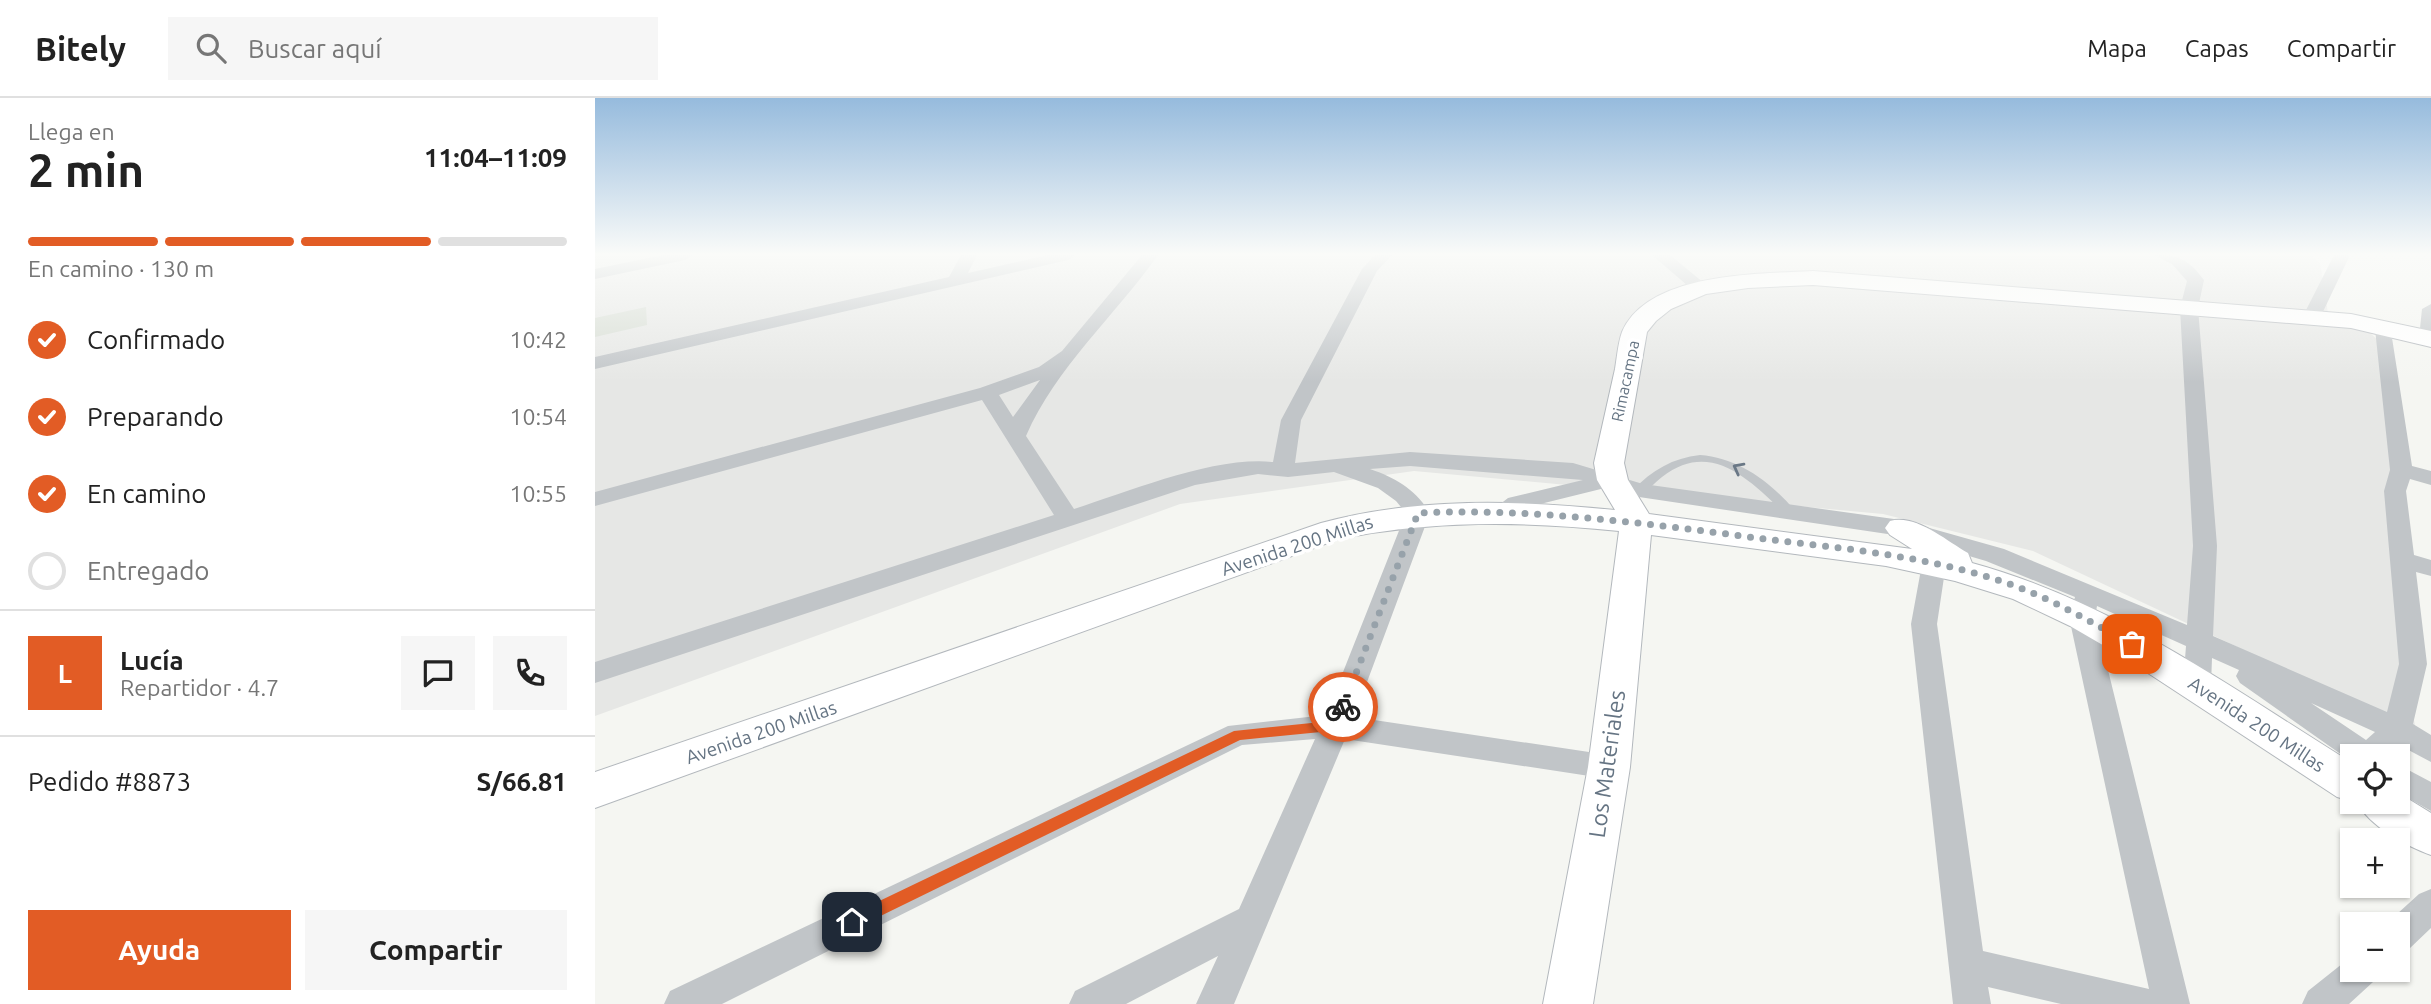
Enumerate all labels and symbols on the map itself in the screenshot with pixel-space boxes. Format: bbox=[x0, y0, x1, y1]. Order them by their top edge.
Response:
street label: Rimacampa bbox=[1608, 339, 1642, 423]
one-way arrow bbox=[1733, 462, 1746, 476]
street label: Avenida 200 Millas bbox=[1218, 510, 1376, 580]
pin bbox=[2102, 614, 2162, 674]
courier bbox=[1308, 672, 1378, 742]
street label: Avenida 200 Millas bbox=[2185, 672, 2329, 776]
street label: Los Materiales bbox=[1584, 689, 1629, 839]
street label: Avenida 200 Millas bbox=[683, 696, 839, 768]
pin bbox=[822, 892, 882, 952]

